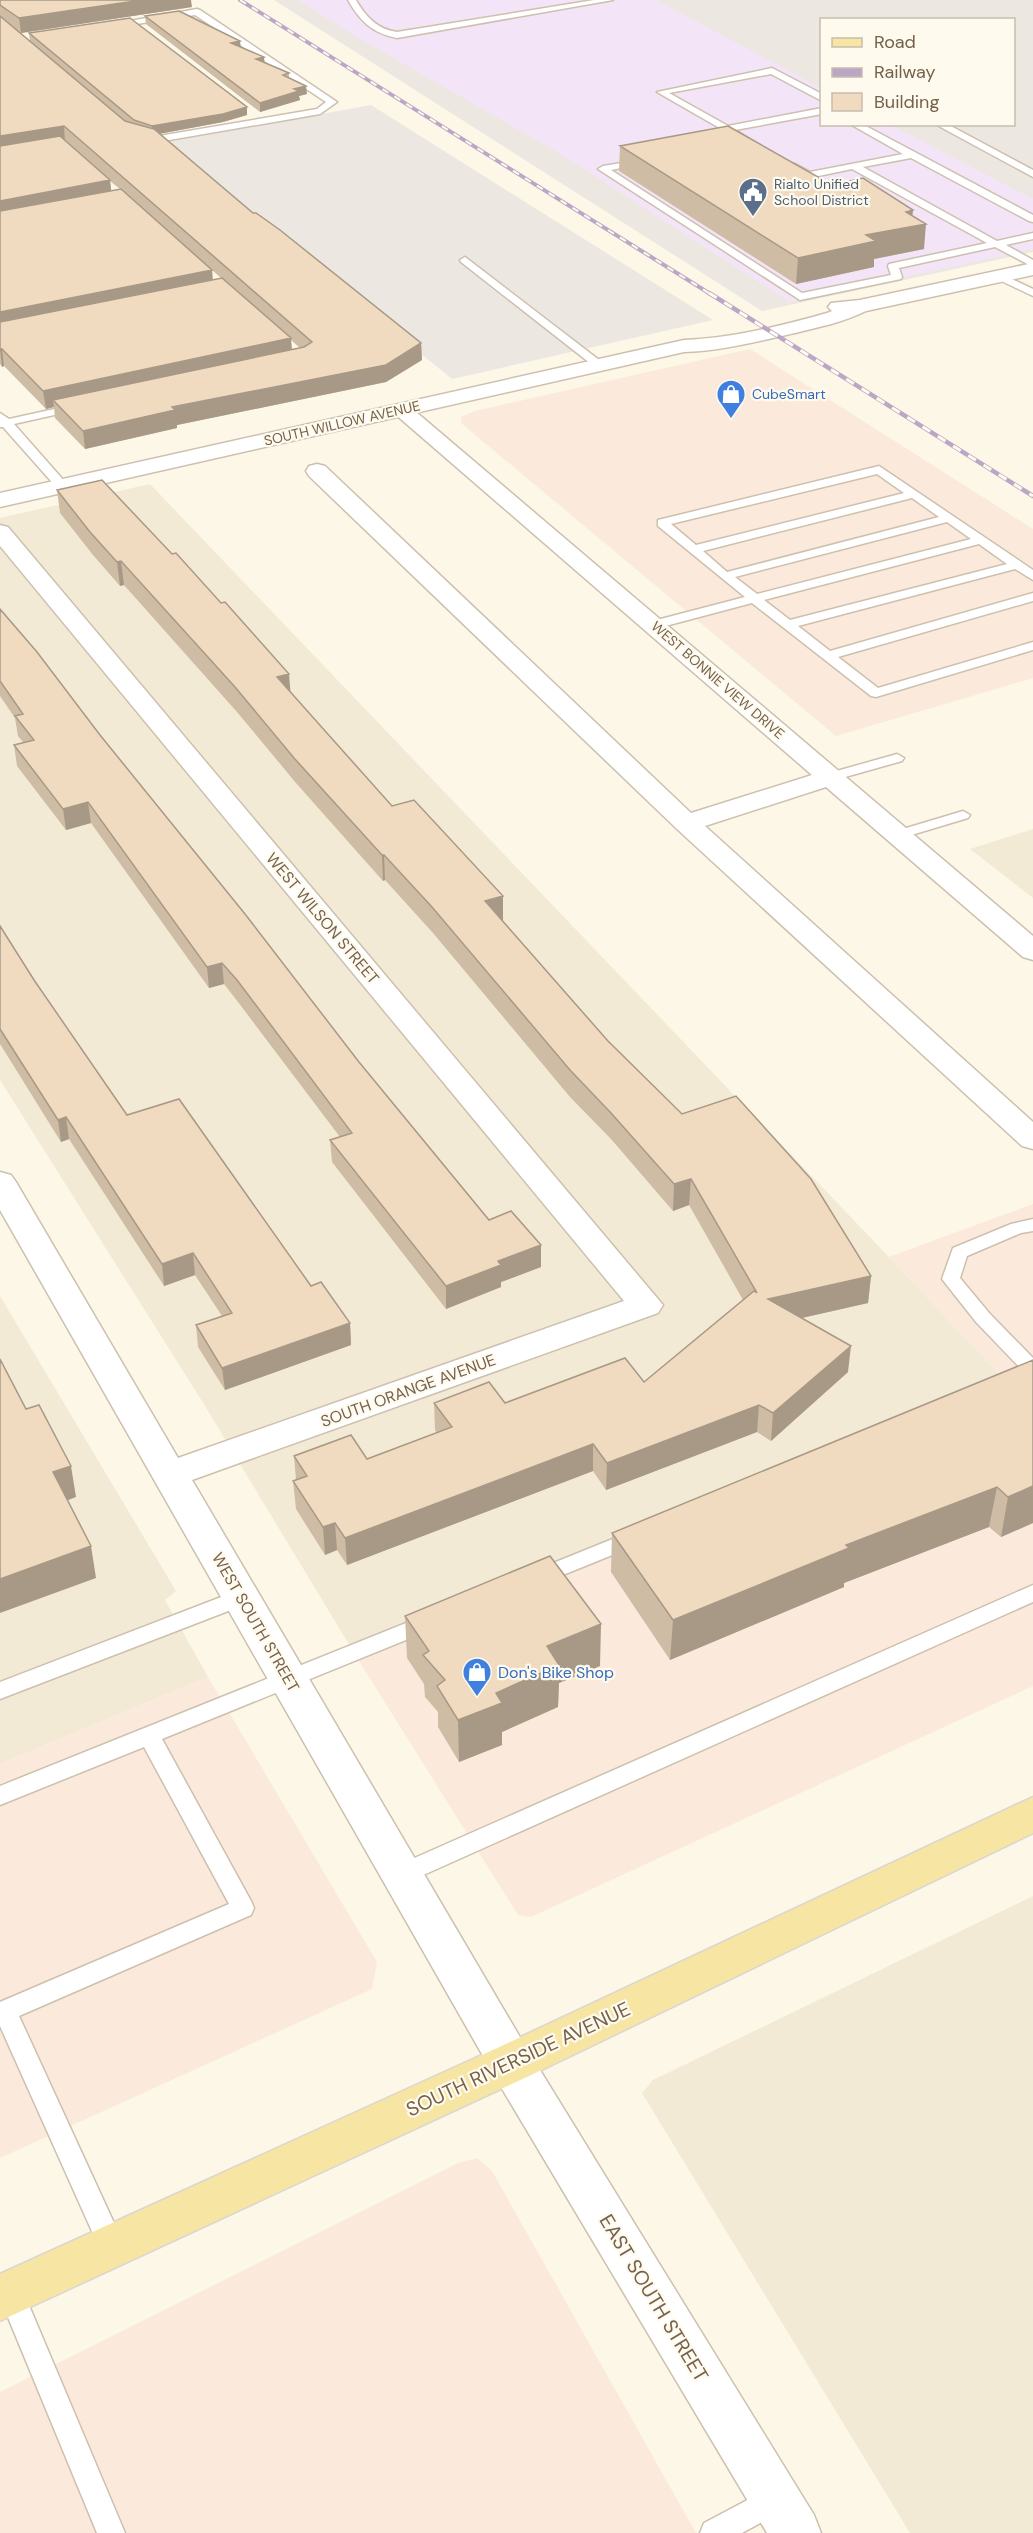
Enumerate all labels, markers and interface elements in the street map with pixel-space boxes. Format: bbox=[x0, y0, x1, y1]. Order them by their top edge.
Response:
legend bbox=[820, 18, 1015, 126]
text: Road bbox=[874, 30, 916, 54]
text: Railway bbox=[874, 60, 936, 84]
text: Building bbox=[874, 90, 939, 114]
place label: Rialto Unified School District bbox=[774, 175, 869, 209]
public building icon: Rialto Unified School District bbox=[737, 176, 769, 218]
shop icon: CubeSmart bbox=[715, 378, 747, 420]
place label: CubeSmart bbox=[752, 385, 826, 403]
street label: SOUTH WILLOW AVENUE bbox=[262, 396, 422, 450]
street label: WEST BONNIE VIEW DRIVE bbox=[648, 617, 788, 743]
street label: WEST WILSON STREET bbox=[261, 848, 384, 988]
street label: SOUTH ORANGE AVENUE bbox=[318, 1349, 499, 1432]
street label: WEST SOUTH STREET bbox=[207, 1549, 304, 1696]
shop icon: Don's Bike Shop bbox=[461, 1656, 493, 1698]
place label: Don's Bike Shop bbox=[498, 1662, 614, 1683]
street label: SOUTH RIVERSIDE AVENUE bbox=[402, 1996, 634, 2122]
street label: EAST SOUTH STREET bbox=[594, 2209, 714, 2387]

